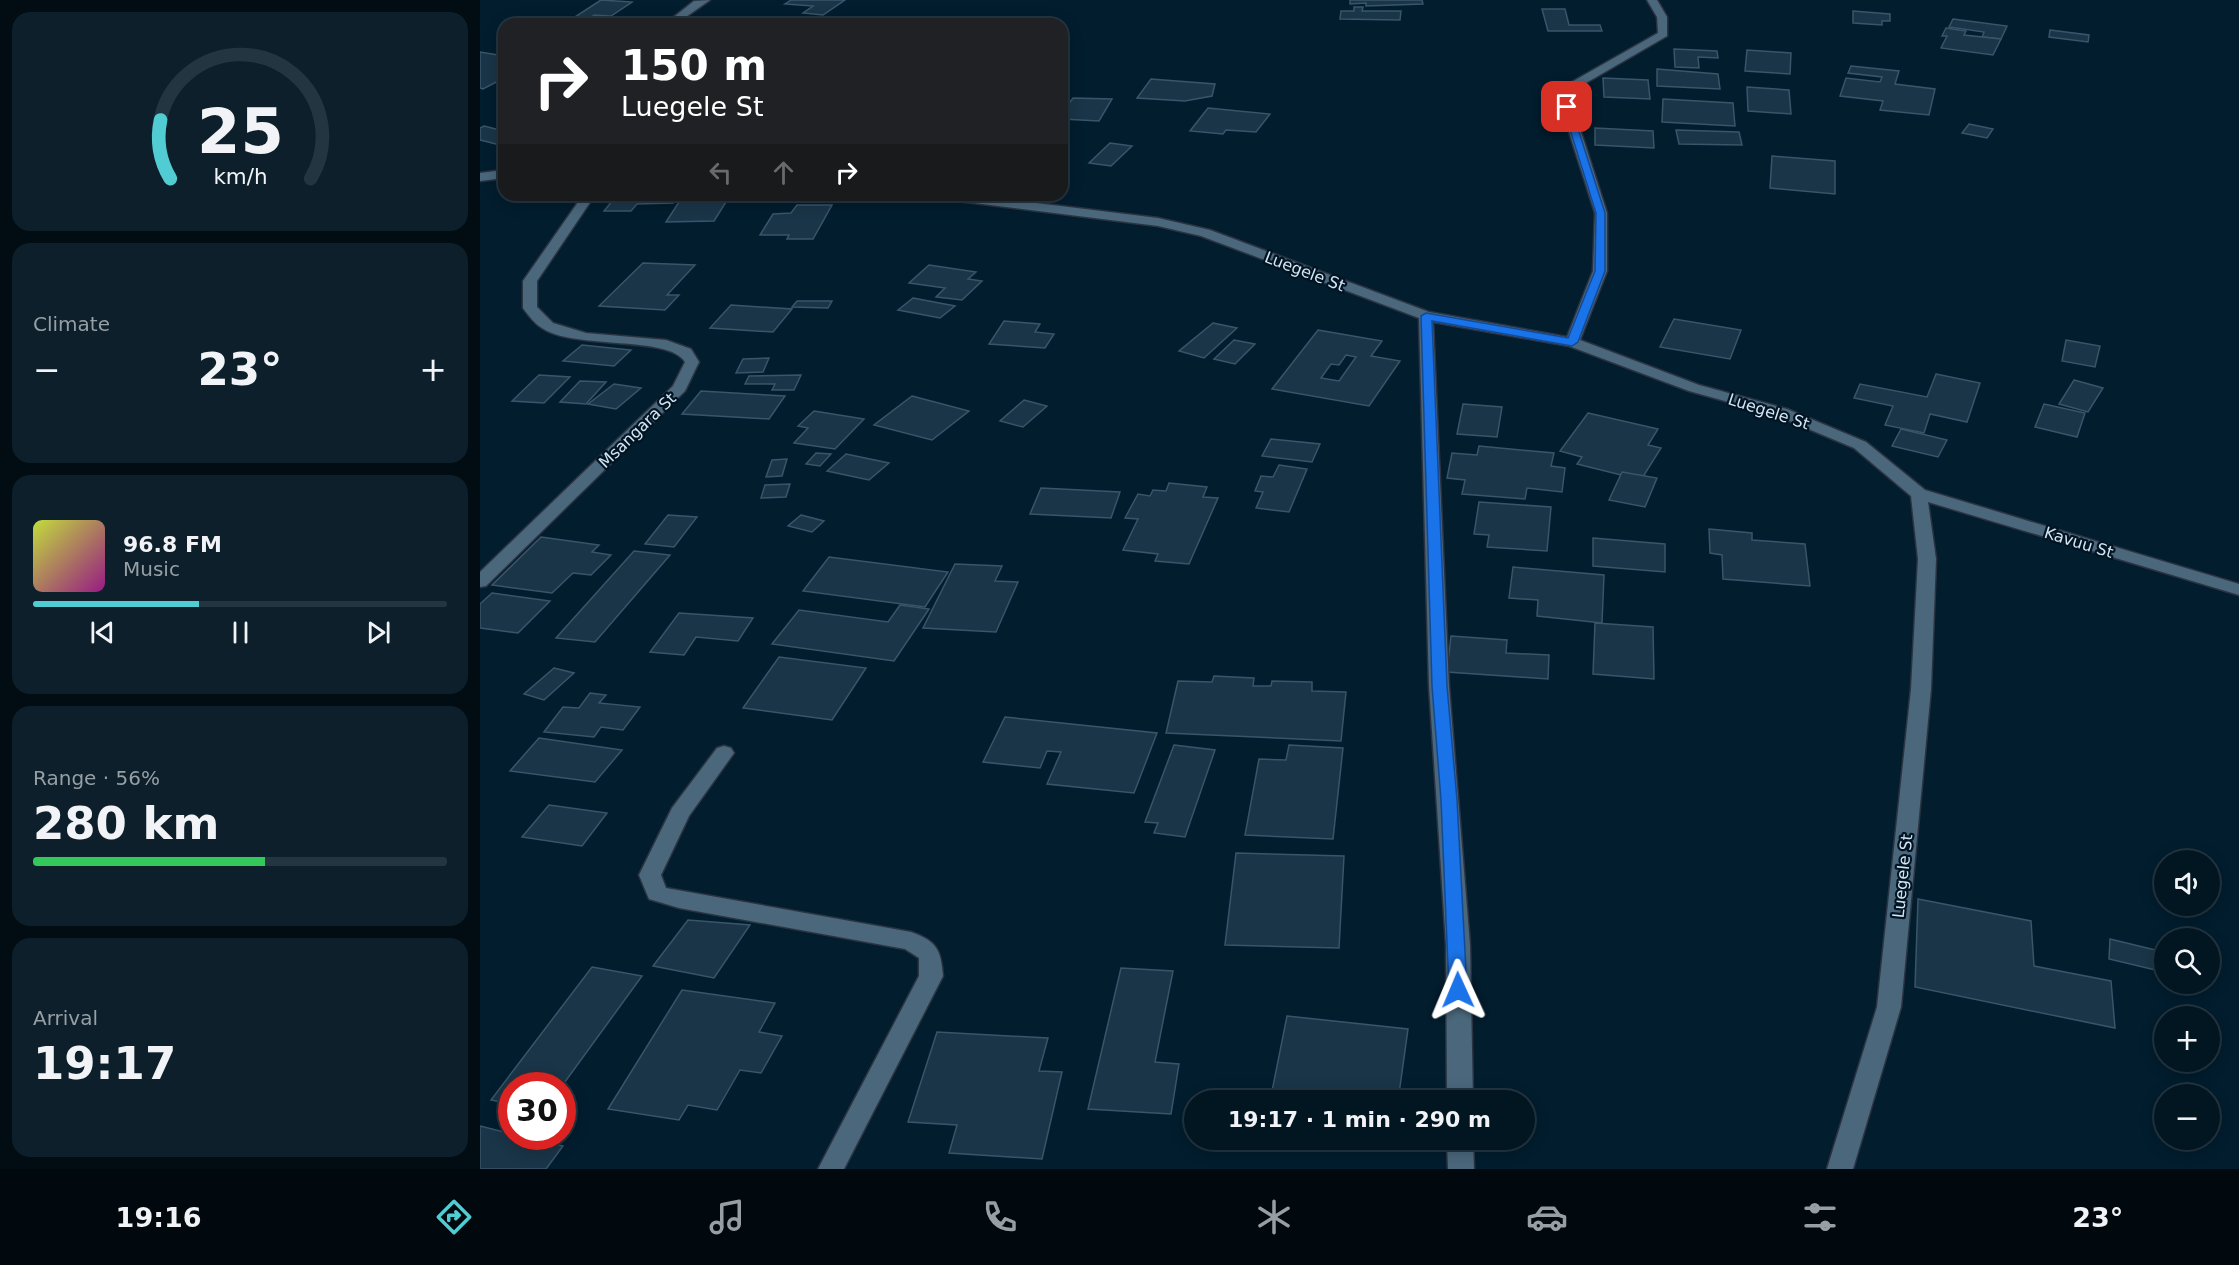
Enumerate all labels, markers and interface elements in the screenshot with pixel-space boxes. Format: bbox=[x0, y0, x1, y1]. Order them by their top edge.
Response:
text: 150 m bbox=[621, 41, 767, 90]
icon: right bbox=[522, 42, 600, 120]
pin bbox=[1541, 81, 1592, 132]
icon: arrive bbox=[1550, 90, 1583, 123]
text: Luegele St bbox=[621, 91, 763, 122]
text: 25 bbox=[197, 95, 283, 168]
icon: left bbox=[704, 156, 737, 189]
icon: ahead bbox=[767, 156, 800, 189]
icon: right bbox=[830, 156, 863, 189]
text: km/h bbox=[213, 164, 267, 189]
street label: Luegele St bbox=[1262, 247, 1348, 295]
text: Climate bbox=[33, 312, 110, 336]
text: 23° bbox=[197, 343, 283, 396]
text: − bbox=[33, 350, 61, 389]
text: + bbox=[419, 350, 447, 389]
street label: Msangara St bbox=[595, 389, 680, 472]
street label: Luegele St bbox=[1726, 389, 1812, 434]
street label: Kavuu St bbox=[2042, 523, 2116, 562]
text: 96.8 FM bbox=[123, 532, 222, 557]
text: Music bbox=[123, 557, 180, 581]
icon: previous bbox=[86, 616, 119, 649]
icon: pause bbox=[224, 616, 257, 649]
icon: next bbox=[362, 616, 395, 649]
text: Range · 56% bbox=[33, 766, 160, 790]
text: 280 km bbox=[33, 797, 219, 850]
street label: Luegele St bbox=[1889, 833, 1916, 919]
map controls bbox=[2154, 850, 2220, 1150]
button: sound bbox=[2154, 850, 2220, 916]
button: search bbox=[2154, 928, 2220, 994]
position arrow bbox=[1426, 958, 1490, 1022]
text: Arrival bbox=[33, 1006, 98, 1030]
button: + bbox=[2154, 1006, 2220, 1072]
text: 19:17 bbox=[33, 1037, 176, 1090]
speed limit sign: 30 bbox=[498, 1072, 576, 1150]
button: − bbox=[2154, 1084, 2220, 1150]
text: 19:17 · 1 min · 290 m bbox=[1228, 1107, 1491, 1132]
icon: directions bbox=[433, 1196, 475, 1238]
icon: music bbox=[706, 1196, 748, 1238]
icon: phone bbox=[979, 1196, 1021, 1238]
icon: climate bbox=[1253, 1196, 1295, 1238]
icon: car bbox=[1526, 1196, 1568, 1238]
icon: filters bbox=[1799, 1196, 1841, 1238]
text: 19:16 bbox=[116, 1202, 202, 1233]
text: 23° bbox=[2072, 1202, 2123, 1233]

